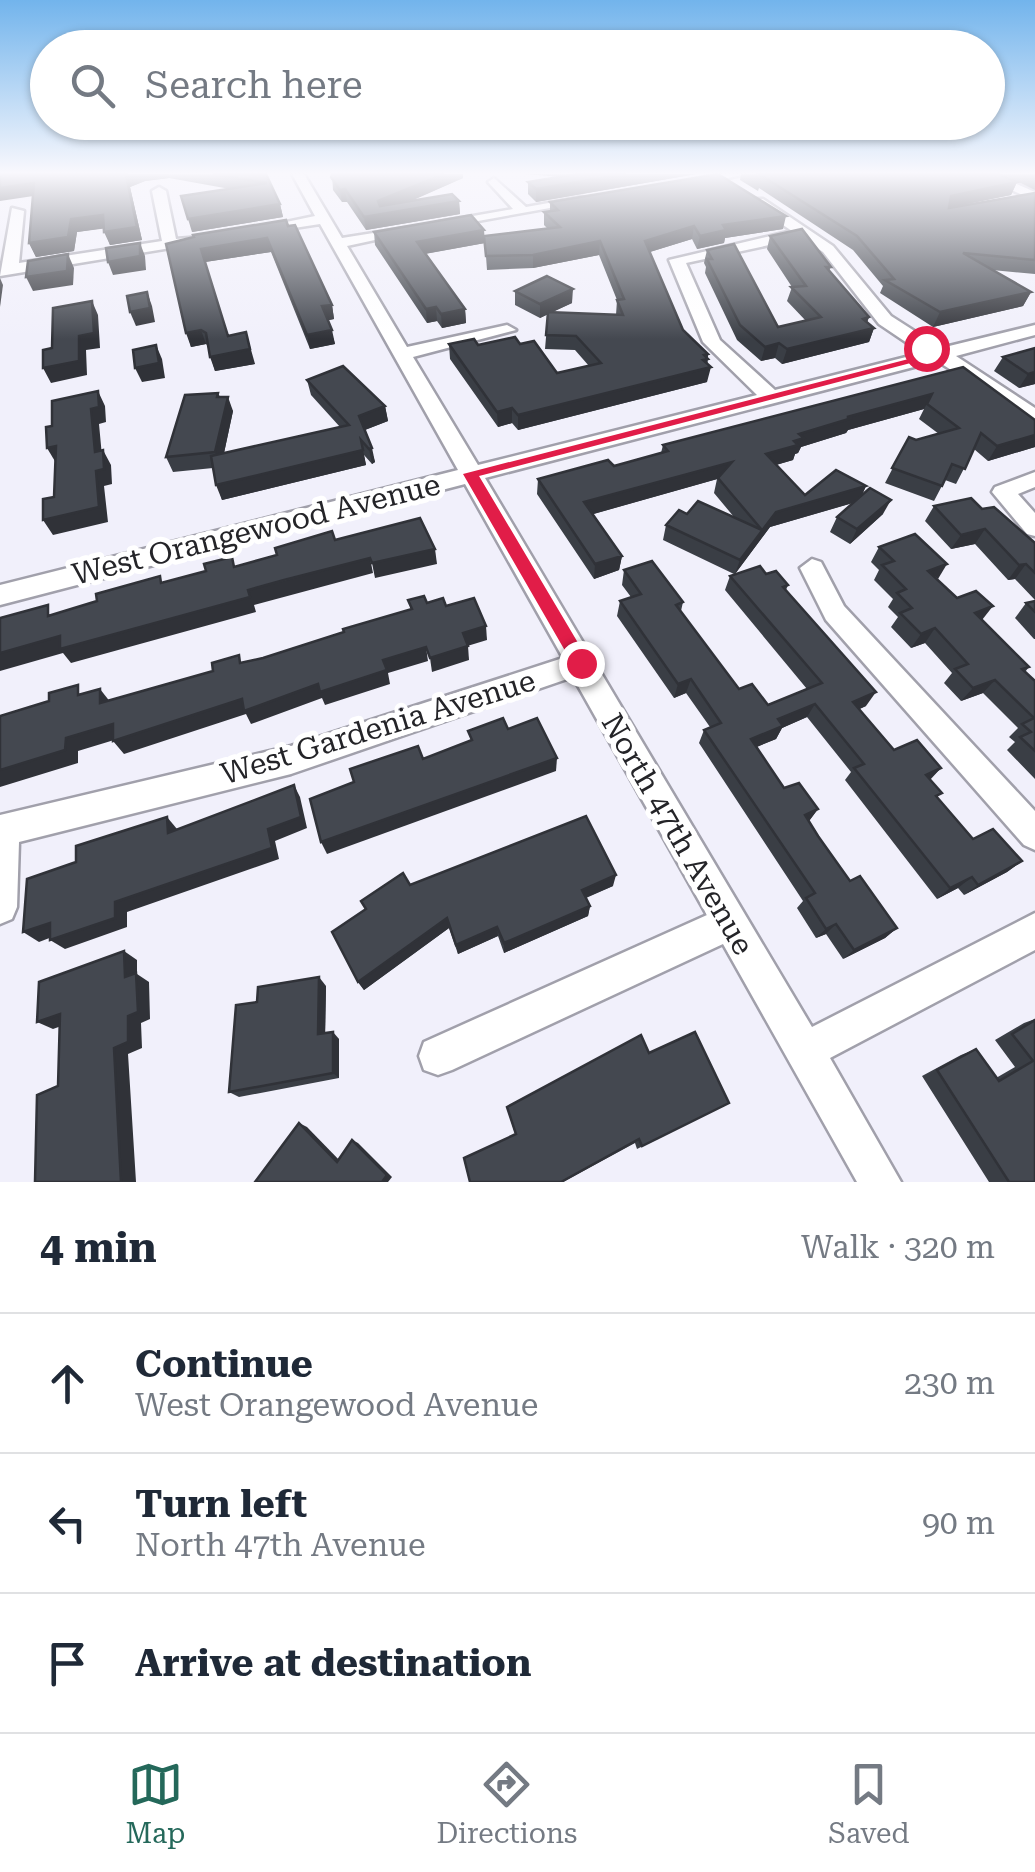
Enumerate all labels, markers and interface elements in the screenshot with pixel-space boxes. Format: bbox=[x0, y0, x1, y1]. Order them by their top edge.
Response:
search box bbox=[30, 30, 1005, 140]
icon: search bbox=[65, 58, 120, 113]
text: Search here bbox=[145, 63, 363, 107]
route start bbox=[904, 326, 950, 372]
street label: West Orangewood Avenue bbox=[68, 466, 444, 592]
route end bbox=[559, 641, 605, 687]
street label: West Gardenia Avenue bbox=[217, 662, 539, 792]
street label: North 47th Avenue bbox=[595, 707, 761, 961]
text: 4 min bbox=[40, 1223, 157, 1272]
text: Walk · 320 m bbox=[801, 1228, 995, 1266]
text: Continue bbox=[135, 1342, 313, 1386]
icon: ahead bbox=[40, 1356, 95, 1411]
text: 230 m bbox=[904, 1364, 995, 1402]
text: West Orangewood Avenue bbox=[135, 1386, 538, 1424]
text: Turn left bbox=[135, 1482, 307, 1526]
icon: left bbox=[40, 1496, 95, 1551]
text: 90 m bbox=[922, 1504, 995, 1542]
text: North 47th Avenue bbox=[135, 1526, 426, 1564]
icon: arrive bbox=[40, 1636, 95, 1691]
text: Arrive at destination bbox=[135, 1641, 531, 1685]
tab: Map bbox=[126, 1757, 185, 1850]
tab: Directions bbox=[436, 1757, 577, 1850]
tab: Saved bbox=[828, 1757, 910, 1850]

